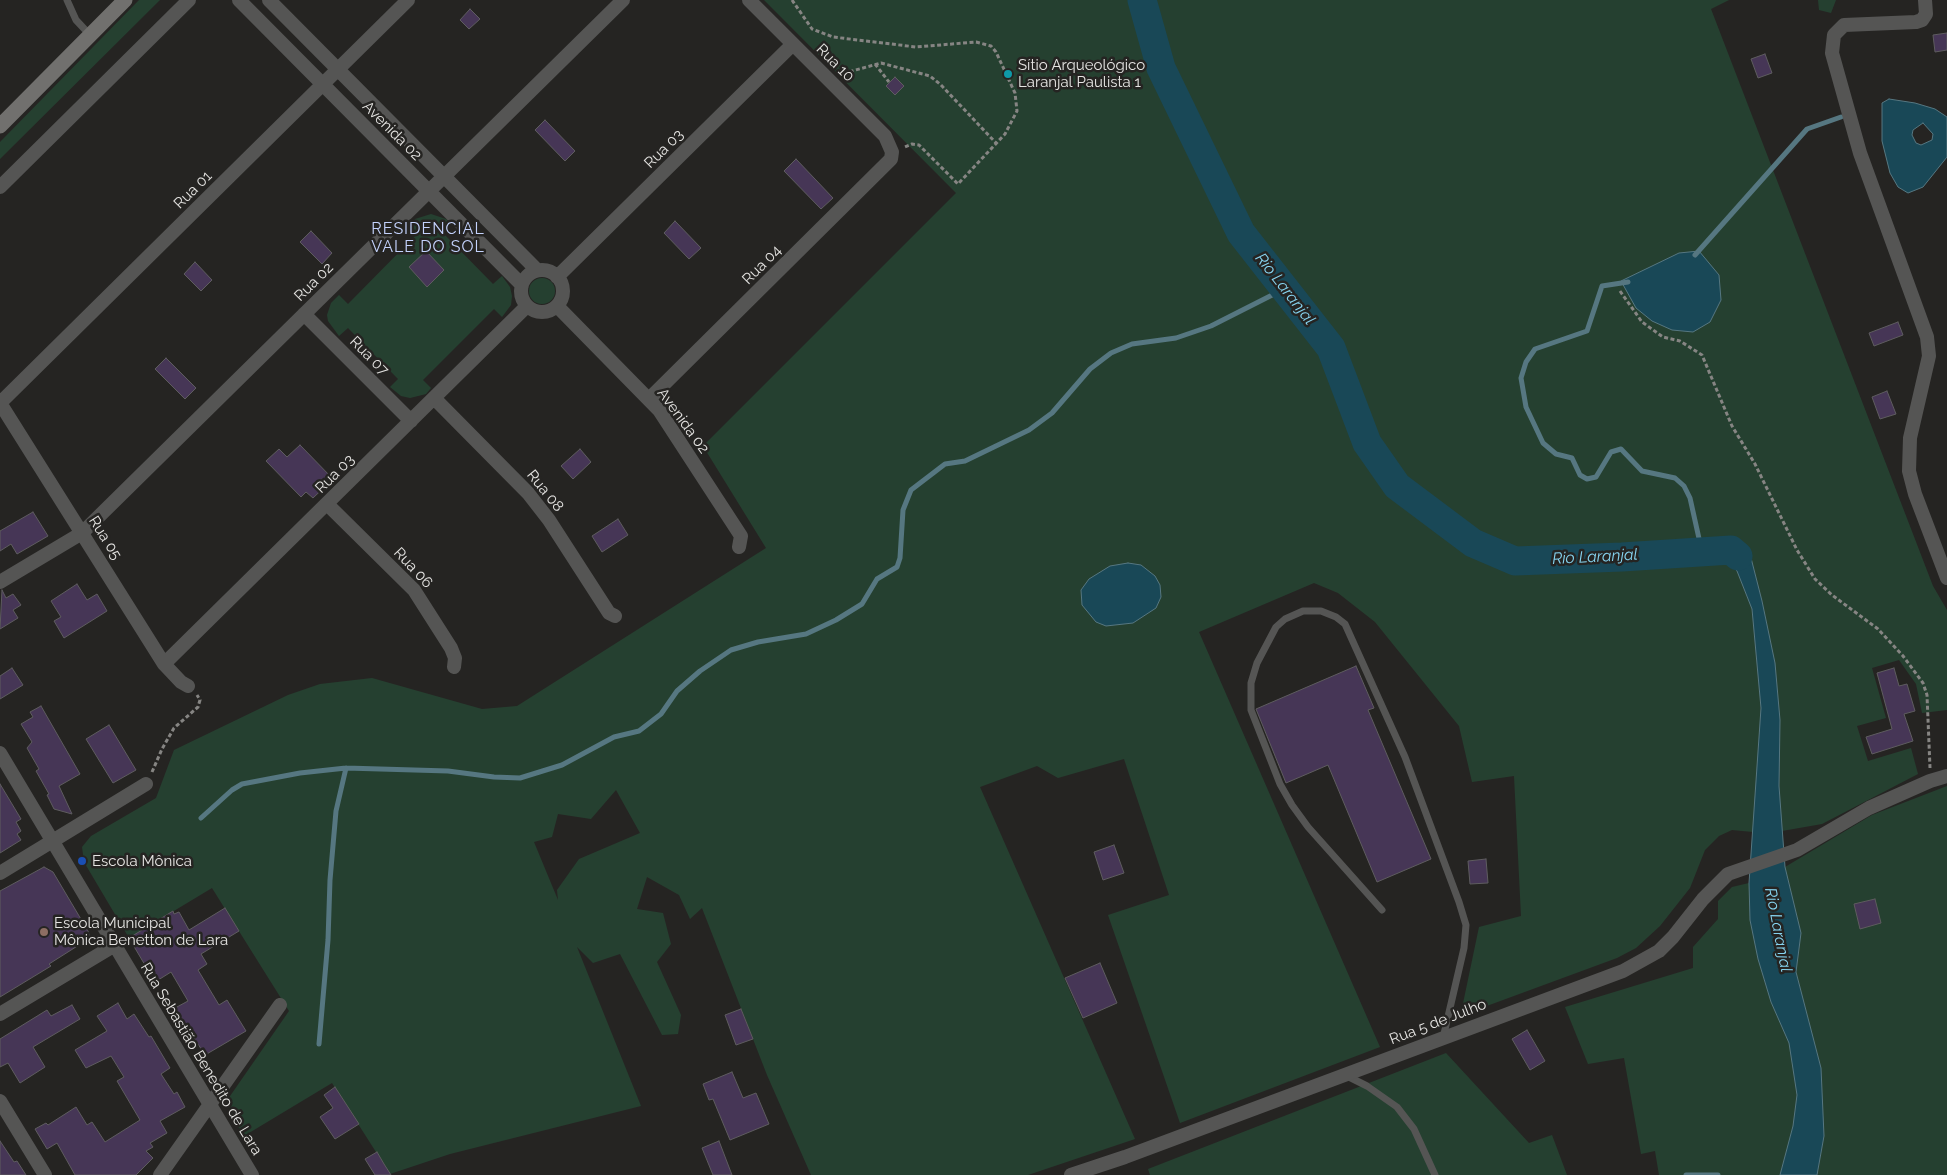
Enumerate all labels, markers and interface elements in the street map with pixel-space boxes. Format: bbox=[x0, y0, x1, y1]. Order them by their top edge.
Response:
street label: Rua 10 bbox=[812, 40, 858, 86]
place label: Sítio Arqueológico Laranjal Paulista 1 bbox=[1018, 56, 1145, 91]
marker: Sítio Arqueológico Laranjal Paulista 1 bbox=[1002, 68, 1014, 80]
street label: Avenida 02 bbox=[359, 98, 425, 164]
street label: Rua 03 bbox=[641, 126, 687, 172]
street label: Rua 01 bbox=[170, 167, 216, 213]
district label: RESIDENCIAL VALE DO SOL bbox=[370, 219, 486, 257]
street label: Rua 04 bbox=[739, 242, 785, 288]
water label: Rio Laranjal bbox=[1251, 249, 1319, 329]
street label: Rua 02 bbox=[291, 259, 337, 305]
street label: Rua 07 bbox=[346, 333, 392, 379]
street label: Avenida 02 bbox=[653, 385, 713, 457]
street label: Rua 03 bbox=[312, 451, 358, 497]
street label: Rua 08 bbox=[523, 466, 567, 516]
street label: Rua 05 bbox=[85, 513, 125, 563]
street label: Rua 06 bbox=[390, 544, 436, 592]
water label: Rio Laranjal bbox=[1552, 545, 1638, 569]
place label: Escola Mônica bbox=[92, 852, 192, 870]
marker: Escola Mônica bbox=[76, 855, 88, 867]
water label: Rio Laranjal bbox=[1760, 886, 1796, 974]
place label: Escola Municipal Mônica Benetton de Lara bbox=[54, 914, 228, 949]
marker: Escola Municipal Mônica Benetton de Lara bbox=[38, 926, 50, 938]
street label: Rua Sebastião Benedito de Lara bbox=[136, 960, 266, 1158]
street label: Rua 5 de Julho bbox=[1387, 995, 1489, 1049]

